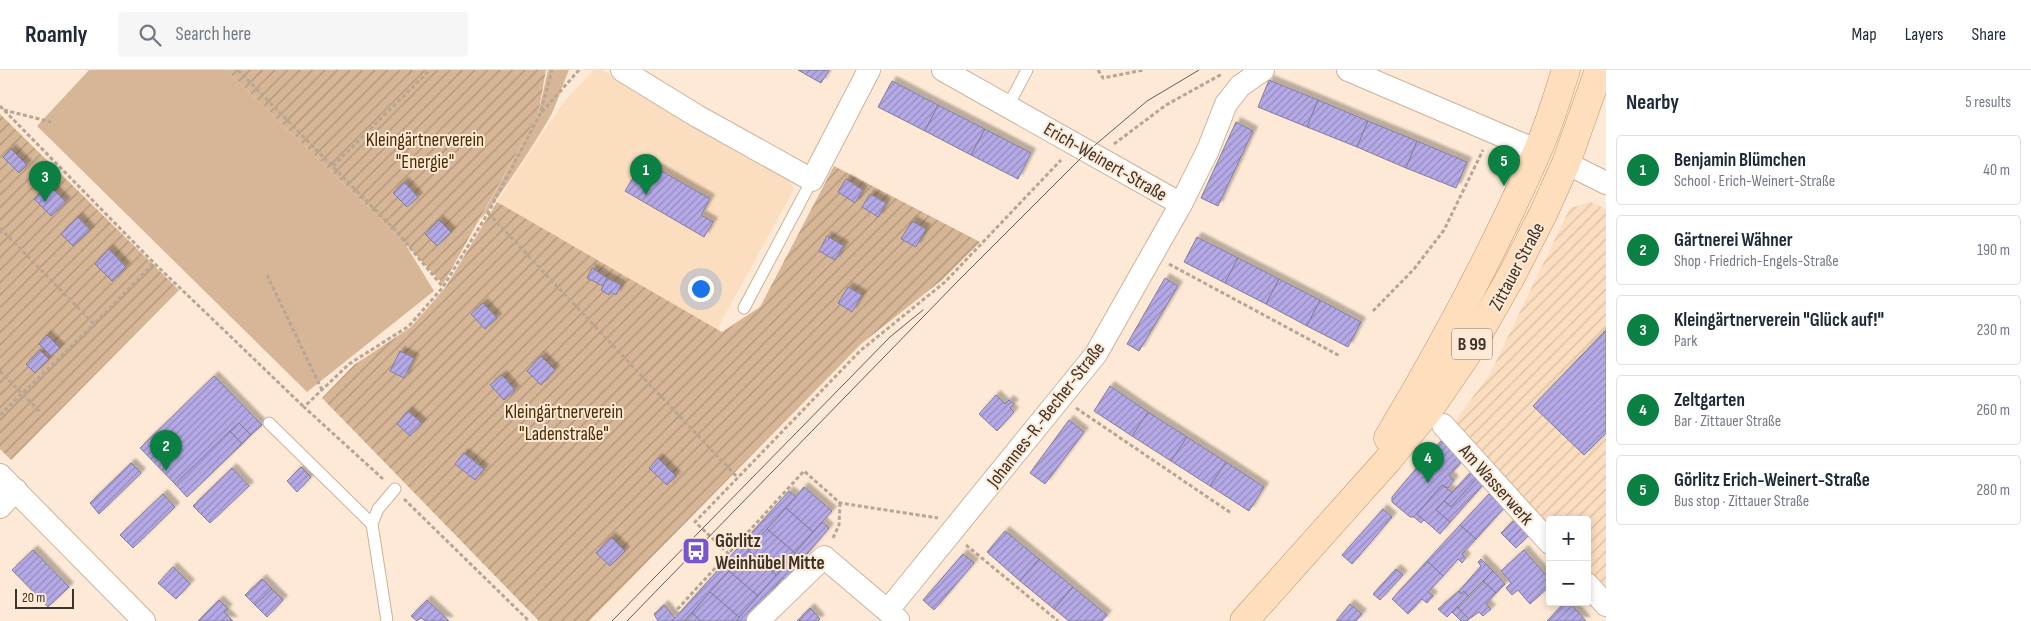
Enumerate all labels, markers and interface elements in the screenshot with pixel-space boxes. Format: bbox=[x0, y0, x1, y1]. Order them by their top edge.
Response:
search box bbox=[118, 12, 468, 57]
text: Roamly bbox=[25, 20, 88, 49]
icon: search bbox=[136, 21, 164, 49]
text: Search here bbox=[176, 23, 251, 46]
text: Map bbox=[1852, 24, 1877, 45]
text: Layers bbox=[1905, 24, 1944, 45]
text: Share bbox=[1972, 24, 2006, 45]
text: Nearby bbox=[1626, 90, 1679, 115]
text: 5 results bbox=[1965, 93, 2011, 112]
street label: Erich-Weinert-Straße bbox=[1040, 118, 1171, 207]
park label: Kleingärtnerverein "Energie" bbox=[366, 129, 484, 174]
pin: 5 bbox=[1488, 145, 1520, 186]
text: Benjamin Blümchen bbox=[1674, 149, 1806, 172]
pin: 1 bbox=[630, 154, 662, 195]
pin: 3 bbox=[29, 161, 61, 202]
text: 1 bbox=[1640, 161, 1646, 180]
text: 40 m bbox=[1983, 161, 2010, 180]
text: School · Erich-Weinert-Straße bbox=[1674, 172, 1835, 191]
street label: Zittauer Straße bbox=[1485, 219, 1550, 315]
text: Gärtnerei Wähner bbox=[1674, 229, 1793, 252]
text: 2 bbox=[1639, 241, 1647, 260]
text: 190 m bbox=[1977, 241, 2010, 260]
text: Shop · Friedrich-Engels-Straße bbox=[1674, 252, 1839, 271]
your location bbox=[688, 276, 714, 302]
text: Kleingärtnerverein "Glück auf!" bbox=[1674, 309, 1884, 332]
text: 3 bbox=[1639, 321, 1647, 340]
text: 230 m bbox=[1977, 321, 2010, 340]
road number: B 99 bbox=[1452, 328, 1492, 360]
text: Park bbox=[1674, 332, 1697, 351]
street label: Johannes-R.-Becher-Straße bbox=[982, 338, 1110, 493]
text: Zeltgarten bbox=[1674, 389, 1745, 412]
park label: Kleingärtnerverein "Ladenstraße" bbox=[505, 401, 623, 446]
text: 4 bbox=[1639, 401, 1647, 420]
text: 260 m bbox=[1976, 401, 2010, 420]
text: Bar · Zittauer Straße bbox=[1674, 412, 1781, 431]
pin: 2 bbox=[150, 430, 182, 471]
street label: Am Wasserwerk bbox=[1453, 439, 1539, 531]
pin: 4 bbox=[1412, 442, 1444, 483]
text: Görlitz Erich-Weinert-Straße bbox=[1674, 469, 1870, 492]
text: 5 bbox=[1639, 481, 1647, 500]
text: 280 m bbox=[1976, 481, 2010, 500]
text: Bus stop · Zittauer Straße bbox=[1674, 492, 1809, 511]
map controls bbox=[1546, 516, 1591, 606]
button: + bbox=[1546, 516, 1591, 561]
place label: Görlitz Weinhübel Mitte bbox=[715, 530, 825, 575]
bus stop icon: Görlitz Weinhübel Mitte bbox=[681, 536, 711, 566]
button: − bbox=[1546, 561, 1591, 606]
scale bar bbox=[15, 586, 74, 609]
text: 20 m bbox=[22, 589, 45, 606]

